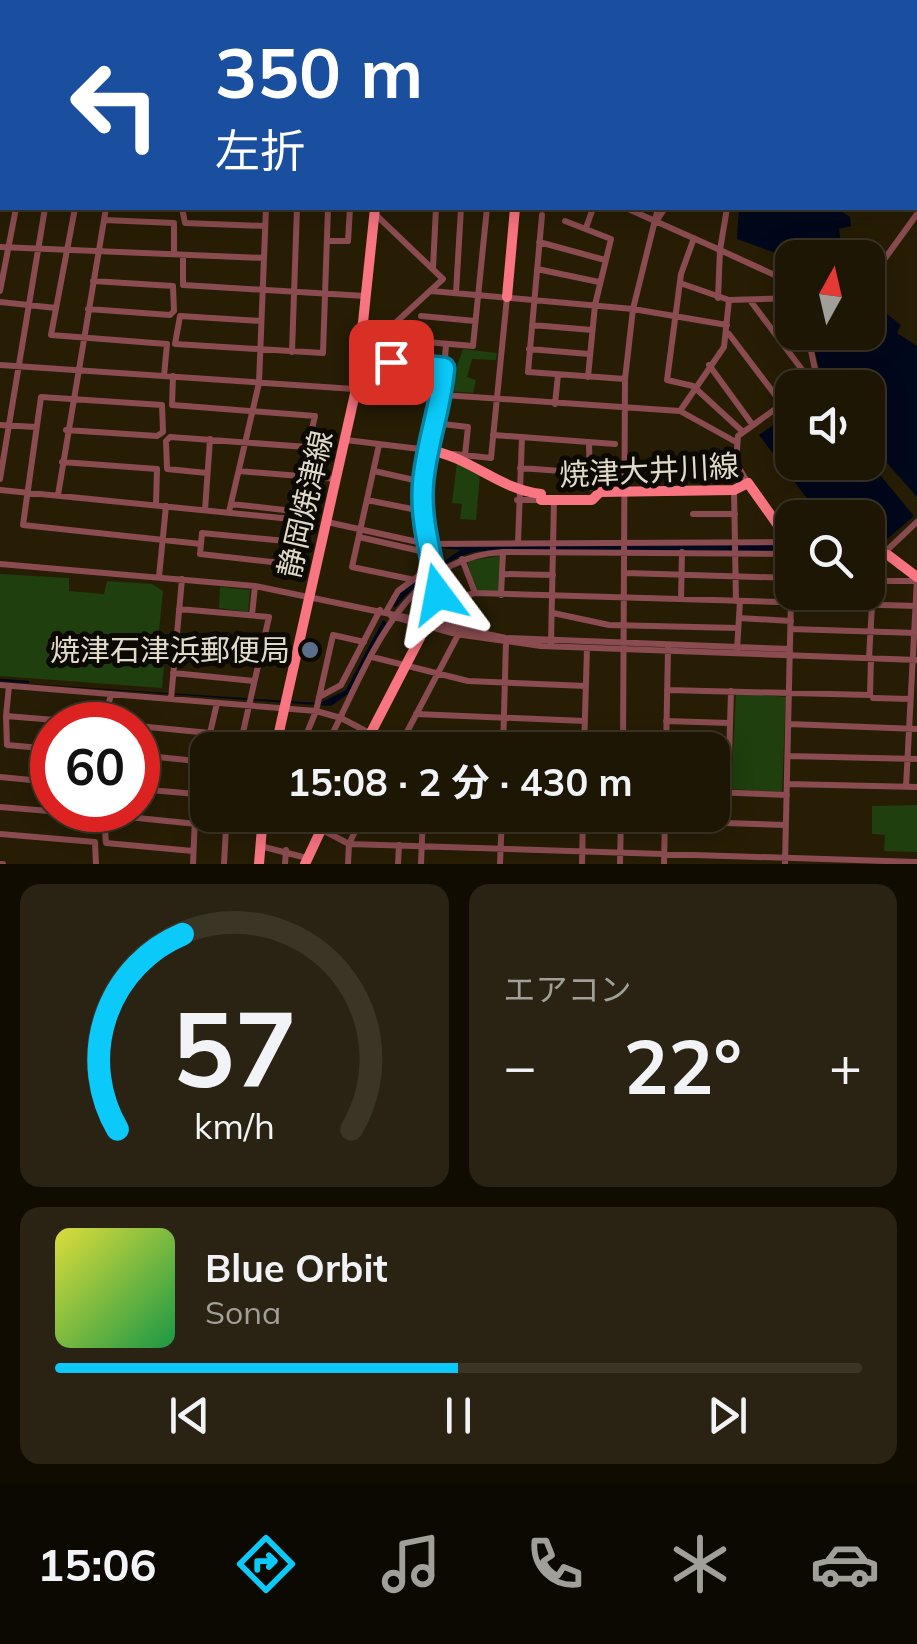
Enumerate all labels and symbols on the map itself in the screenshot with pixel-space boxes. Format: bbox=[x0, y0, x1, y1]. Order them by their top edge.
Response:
north arrow bbox=[775, 240, 885, 350]
pin bbox=[349, 320, 434, 405]
street label: 静岡焼津線 bbox=[270, 427, 340, 581]
street label: 焼津大井川線 bbox=[558, 446, 740, 494]
position arrow bbox=[386, 542, 490, 646]
place label: 焼津石津浜郵便局 bbox=[50, 631, 290, 669]
marker: 焼津石津浜郵便局 bbox=[299, 639, 321, 661]
speed limit sign: 60 bbox=[30, 702, 160, 832]

